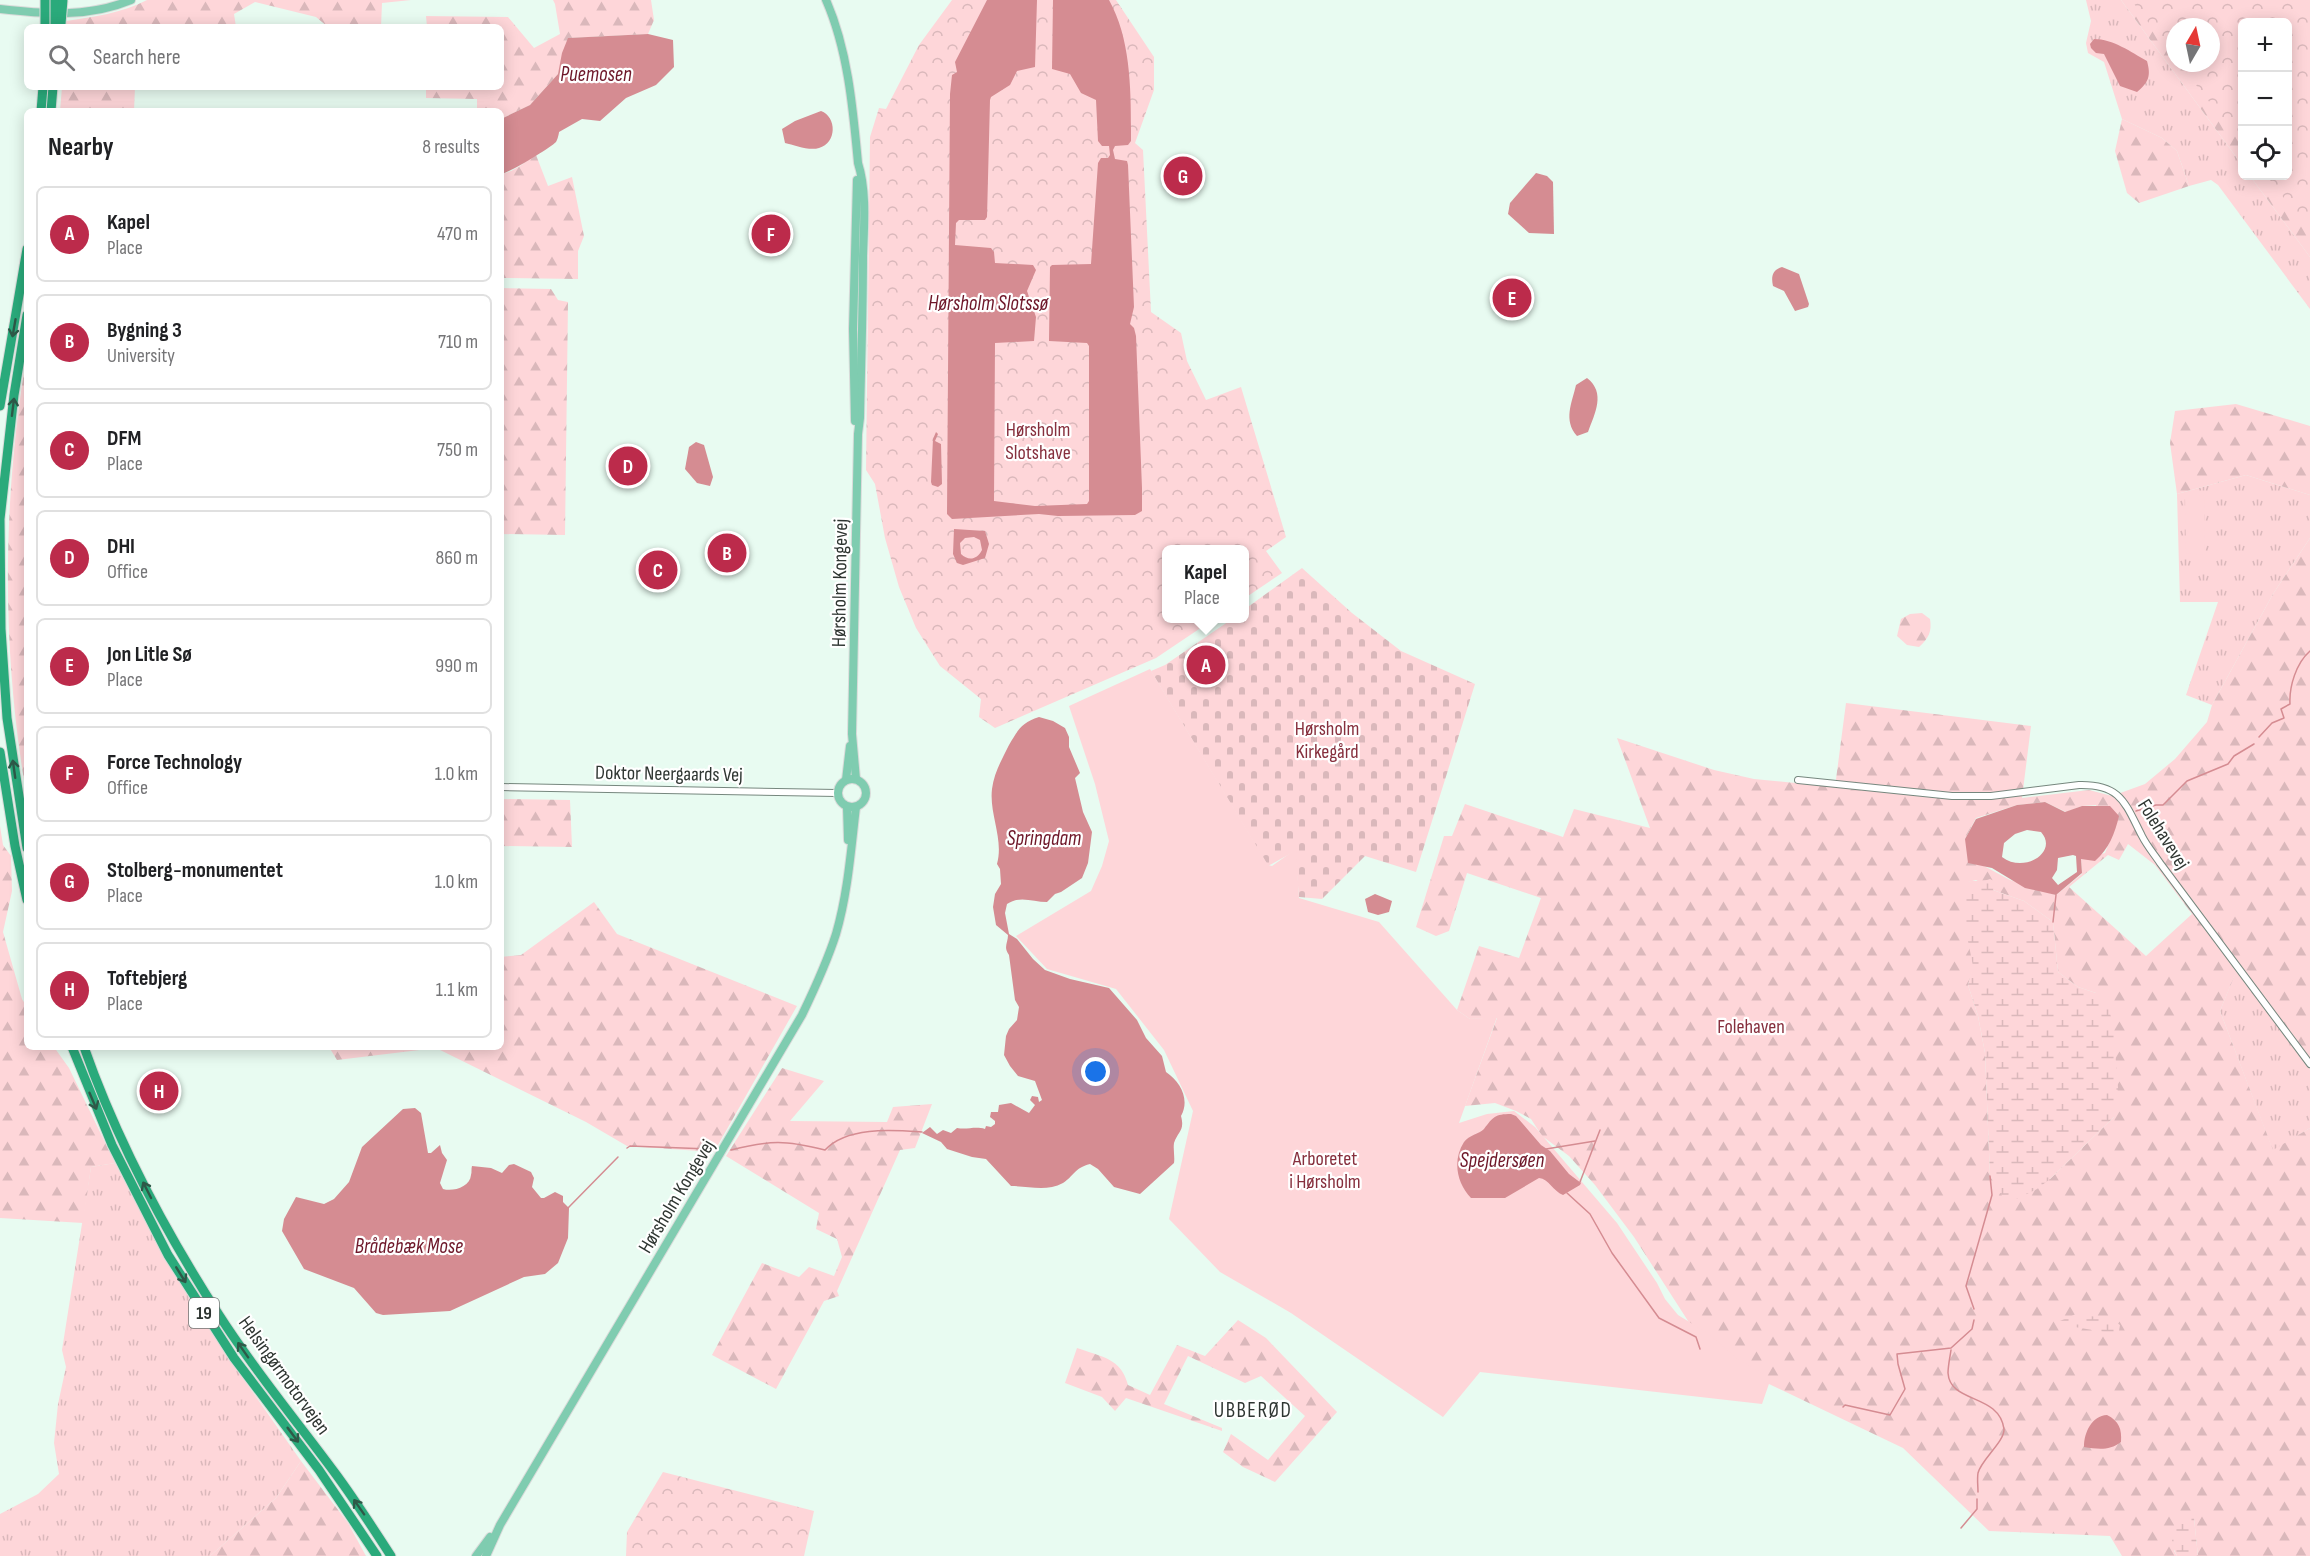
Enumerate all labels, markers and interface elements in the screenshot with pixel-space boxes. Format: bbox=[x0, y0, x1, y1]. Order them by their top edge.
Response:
north arrow bbox=[2166, 18, 2220, 72]
map controls bbox=[2238, 18, 2292, 180]
button: + bbox=[2238, 18, 2292, 72]
search box bbox=[24, 24, 504, 90]
icon: search bbox=[45, 41, 78, 74]
text: Search here bbox=[93, 44, 180, 71]
water label: Puemosen bbox=[560, 62, 632, 87]
button: − bbox=[2238, 72, 2292, 126]
button: locate bbox=[2238, 126, 2292, 180]
text: Nearby bbox=[48, 132, 114, 163]
text: 8 results bbox=[422, 135, 480, 159]
pin: G bbox=[1164, 154, 1202, 198]
text: Kapel bbox=[107, 209, 150, 236]
pin: F bbox=[752, 212, 790, 256]
text: A bbox=[65, 222, 74, 246]
text: 470 m bbox=[437, 222, 478, 246]
text: Place bbox=[107, 236, 143, 260]
pin: E bbox=[1492, 276, 1532, 320]
water label: Hørsholm Slotssø bbox=[928, 291, 1050, 316]
one-way arrow bbox=[8, 317, 19, 337]
text: Bygning 3 bbox=[107, 317, 182, 344]
text: B bbox=[65, 330, 74, 354]
text: 710 m bbox=[438, 330, 478, 354]
text: University bbox=[107, 344, 175, 368]
one-way arrow bbox=[7, 398, 18, 418]
park label: Hørsholm Slotshave bbox=[1005, 418, 1071, 465]
text: DFM bbox=[107, 425, 142, 452]
text: C bbox=[64, 438, 75, 462]
text: 750 m bbox=[437, 438, 478, 462]
pin: D bbox=[608, 444, 648, 488]
text: Place bbox=[107, 452, 143, 476]
street label: Hørsholm Kongevej bbox=[827, 519, 853, 647]
pin: B bbox=[708, 530, 746, 576]
text: DHI bbox=[107, 533, 135, 560]
popup bbox=[1162, 545, 1249, 623]
text: D bbox=[64, 546, 75, 570]
text: 860 m bbox=[436, 546, 478, 570]
pin: C bbox=[638, 548, 678, 592]
text: Kapel bbox=[1184, 559, 1227, 586]
text: Office bbox=[107, 560, 148, 584]
text: Place bbox=[1184, 586, 1220, 610]
text: Jon Litle Sø bbox=[107, 641, 192, 668]
pin: A bbox=[1186, 642, 1226, 688]
text: E bbox=[65, 654, 74, 678]
text: 990 m bbox=[435, 654, 478, 678]
text: Place bbox=[107, 668, 143, 692]
park label: Hørsholm Kirkegård bbox=[1295, 717, 1359, 764]
text: Force Technology bbox=[107, 749, 242, 776]
one-way arrow bbox=[8, 760, 19, 780]
street label: Doktor Neergaards Vej bbox=[595, 761, 743, 787]
text: F bbox=[65, 762, 74, 786]
text: 1.0 km bbox=[435, 762, 478, 786]
text: Office bbox=[107, 776, 148, 800]
street label: Folehavevej bbox=[2132, 795, 2194, 874]
water label: Springdam bbox=[1007, 826, 1081, 851]
text: Stolberg-monumentet bbox=[107, 857, 283, 884]
text: G bbox=[64, 870, 75, 894]
text: 1.0 km bbox=[435, 870, 478, 894]
text: Place bbox=[107, 884, 143, 908]
text: Toftebjerg bbox=[107, 965, 187, 992]
text: H bbox=[64, 978, 75, 1002]
text: 1.1 km bbox=[436, 978, 478, 1002]
text: Place bbox=[107, 992, 143, 1016]
park label: Folehaven bbox=[1717, 1015, 1785, 1039]
your location bbox=[1081, 1057, 1110, 1086]
pin: H bbox=[140, 1068, 178, 1114]
one-way arrow bbox=[88, 1092, 99, 1110]
street label: Hørsholm Kongevej bbox=[634, 1135, 720, 1258]
park label: Arboretet i Hørsholm bbox=[1289, 1147, 1361, 1194]
water label: Spejdersøen bbox=[1460, 1148, 1544, 1173]
one-way arrow bbox=[141, 1181, 153, 1199]
water label: Brådebæk Mose bbox=[355, 1234, 463, 1259]
one-way arrow bbox=[175, 1266, 187, 1283]
road number: 19 bbox=[189, 1298, 219, 1328]
street label: Helsingørmotorvejen bbox=[233, 1312, 335, 1439]
one-way arrow bbox=[237, 1343, 249, 1359]
district label: UBBERØD bbox=[1214, 1398, 1292, 1423]
one-way arrow bbox=[286, 1427, 299, 1443]
one-way arrow bbox=[353, 1500, 365, 1516]

